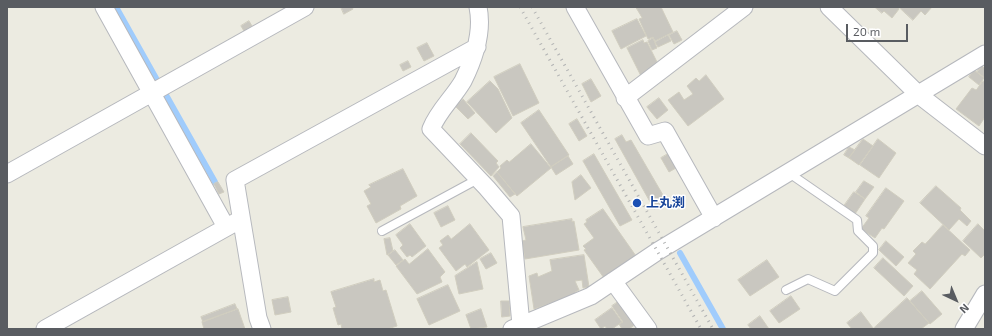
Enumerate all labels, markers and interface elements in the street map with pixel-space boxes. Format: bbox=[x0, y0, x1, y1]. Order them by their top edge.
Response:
scale bar bbox=[848, 16, 910, 42]
text: 20 m bbox=[853, 24, 880, 38]
place label: 上丸渕 bbox=[646, 195, 685, 211]
marker: 上丸渕 bbox=[631, 197, 643, 209]
north arrow bbox=[936, 280, 976, 320]
text: N bbox=[957, 302, 972, 316]

